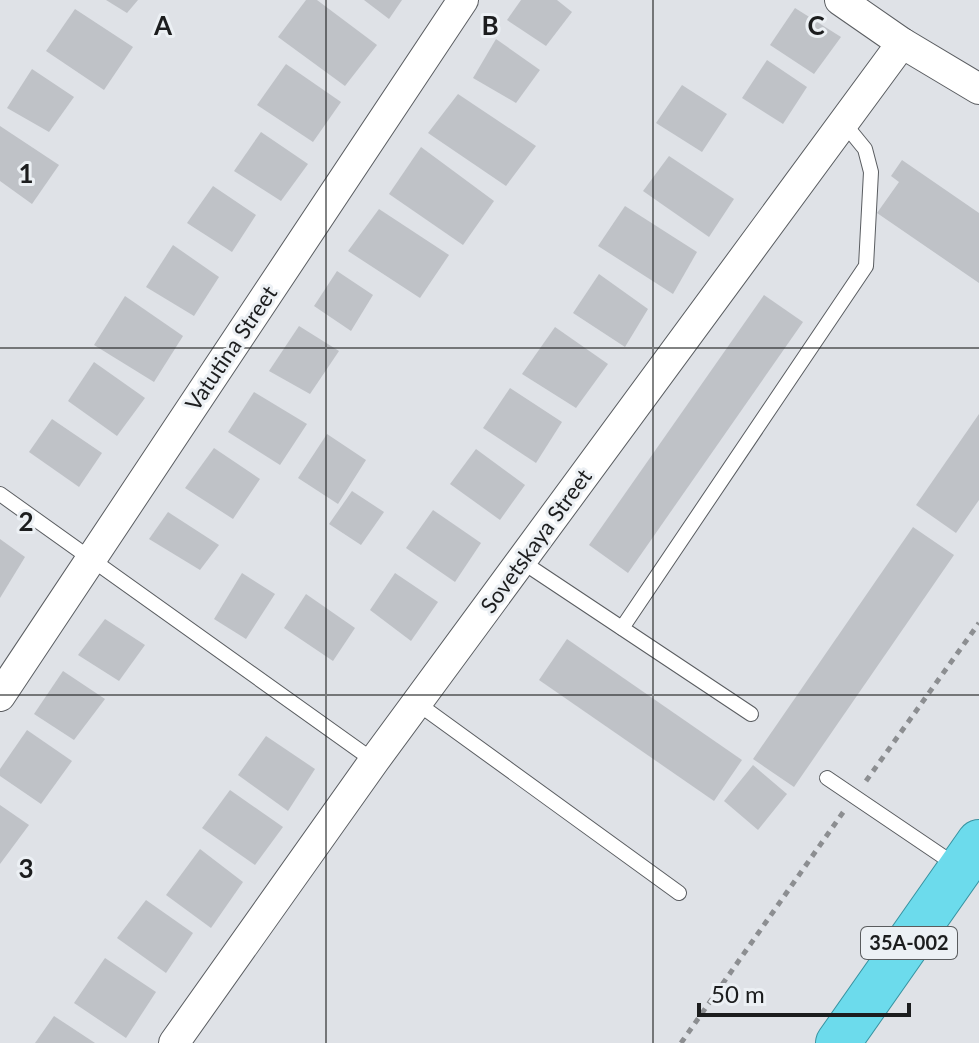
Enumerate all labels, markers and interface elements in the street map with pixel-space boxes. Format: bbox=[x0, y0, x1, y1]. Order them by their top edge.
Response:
text: A bbox=[153, 9, 173, 41]
text: B bbox=[481, 9, 499, 41]
text: C bbox=[807, 9, 825, 41]
text: 1 bbox=[18, 157, 34, 189]
street label: Vatutina Street bbox=[179, 280, 282, 415]
street label: Sovetskaya Street bbox=[474, 463, 597, 618]
text: 2 bbox=[18, 505, 34, 537]
text: 3 bbox=[18, 852, 34, 884]
road number: 35А-002 bbox=[861, 927, 957, 959]
scale bar bbox=[699, 967, 909, 1017]
text: 50 m bbox=[711, 979, 765, 1008]

